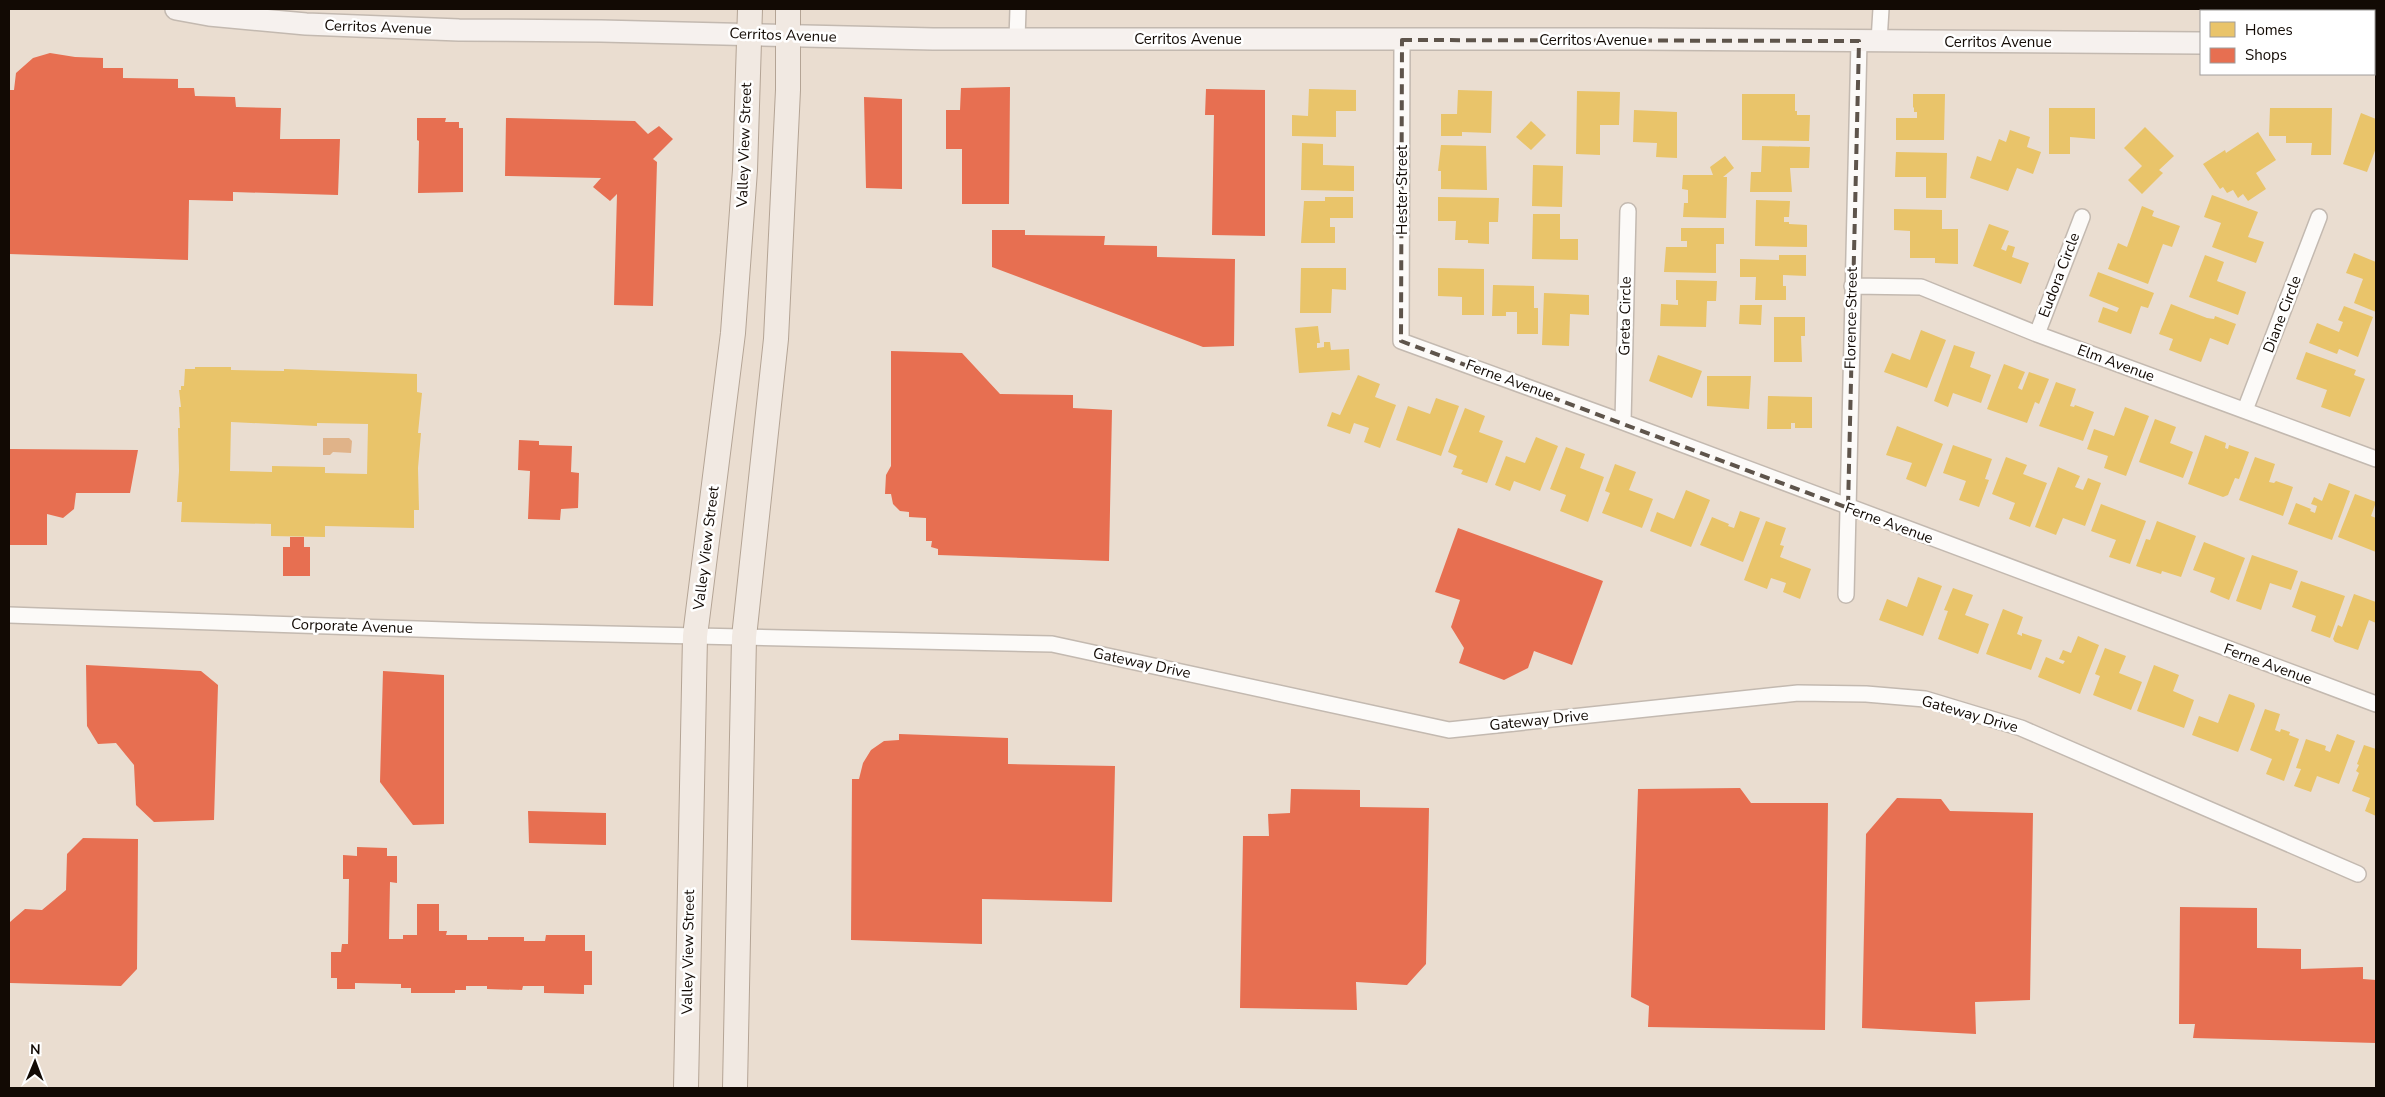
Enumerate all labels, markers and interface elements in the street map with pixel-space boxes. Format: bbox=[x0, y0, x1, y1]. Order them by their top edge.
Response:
legend bbox=[2200, 10, 2375, 75]
street label: Cerritos Avenue bbox=[324, 15, 432, 39]
text: Homes bbox=[2245, 20, 2293, 40]
street label: Cerritos Avenue bbox=[729, 23, 837, 47]
street label: Cerritos Avenue bbox=[1134, 29, 1242, 49]
street label: Cerritos Avenue bbox=[1539, 30, 1647, 50]
street label: Cerritos Avenue bbox=[1944, 32, 2052, 52]
text: Shops bbox=[2245, 45, 2287, 65]
street label: Valley View Street bbox=[732, 82, 756, 209]
street label: Hester Street bbox=[1392, 144, 1412, 235]
street label: Eudora Circle bbox=[2034, 230, 2084, 320]
street label: Florence Street bbox=[1840, 266, 1862, 369]
street label: Diane Circle bbox=[2258, 273, 2306, 355]
street label: Greta Circle bbox=[1614, 276, 1636, 356]
street label: Elm Avenue bbox=[2075, 340, 2157, 386]
street label: Ferne Avenue bbox=[1463, 355, 1557, 405]
street label: Valley View Street bbox=[688, 484, 724, 612]
street label: Ferne Avenue bbox=[1842, 498, 1936, 548]
street label: Corporate Avenue bbox=[291, 614, 413, 638]
street label: Ferne Avenue bbox=[2221, 639, 2315, 689]
street label: Gateway Drive bbox=[1091, 643, 1193, 683]
street label: Gateway Drive bbox=[1919, 691, 2021, 737]
street label: Gateway Drive bbox=[1489, 705, 1589, 735]
street label: Valley View Street bbox=[677, 889, 699, 1016]
north arrow bbox=[10, 1037, 60, 1087]
text: N bbox=[30, 1040, 41, 1059]

